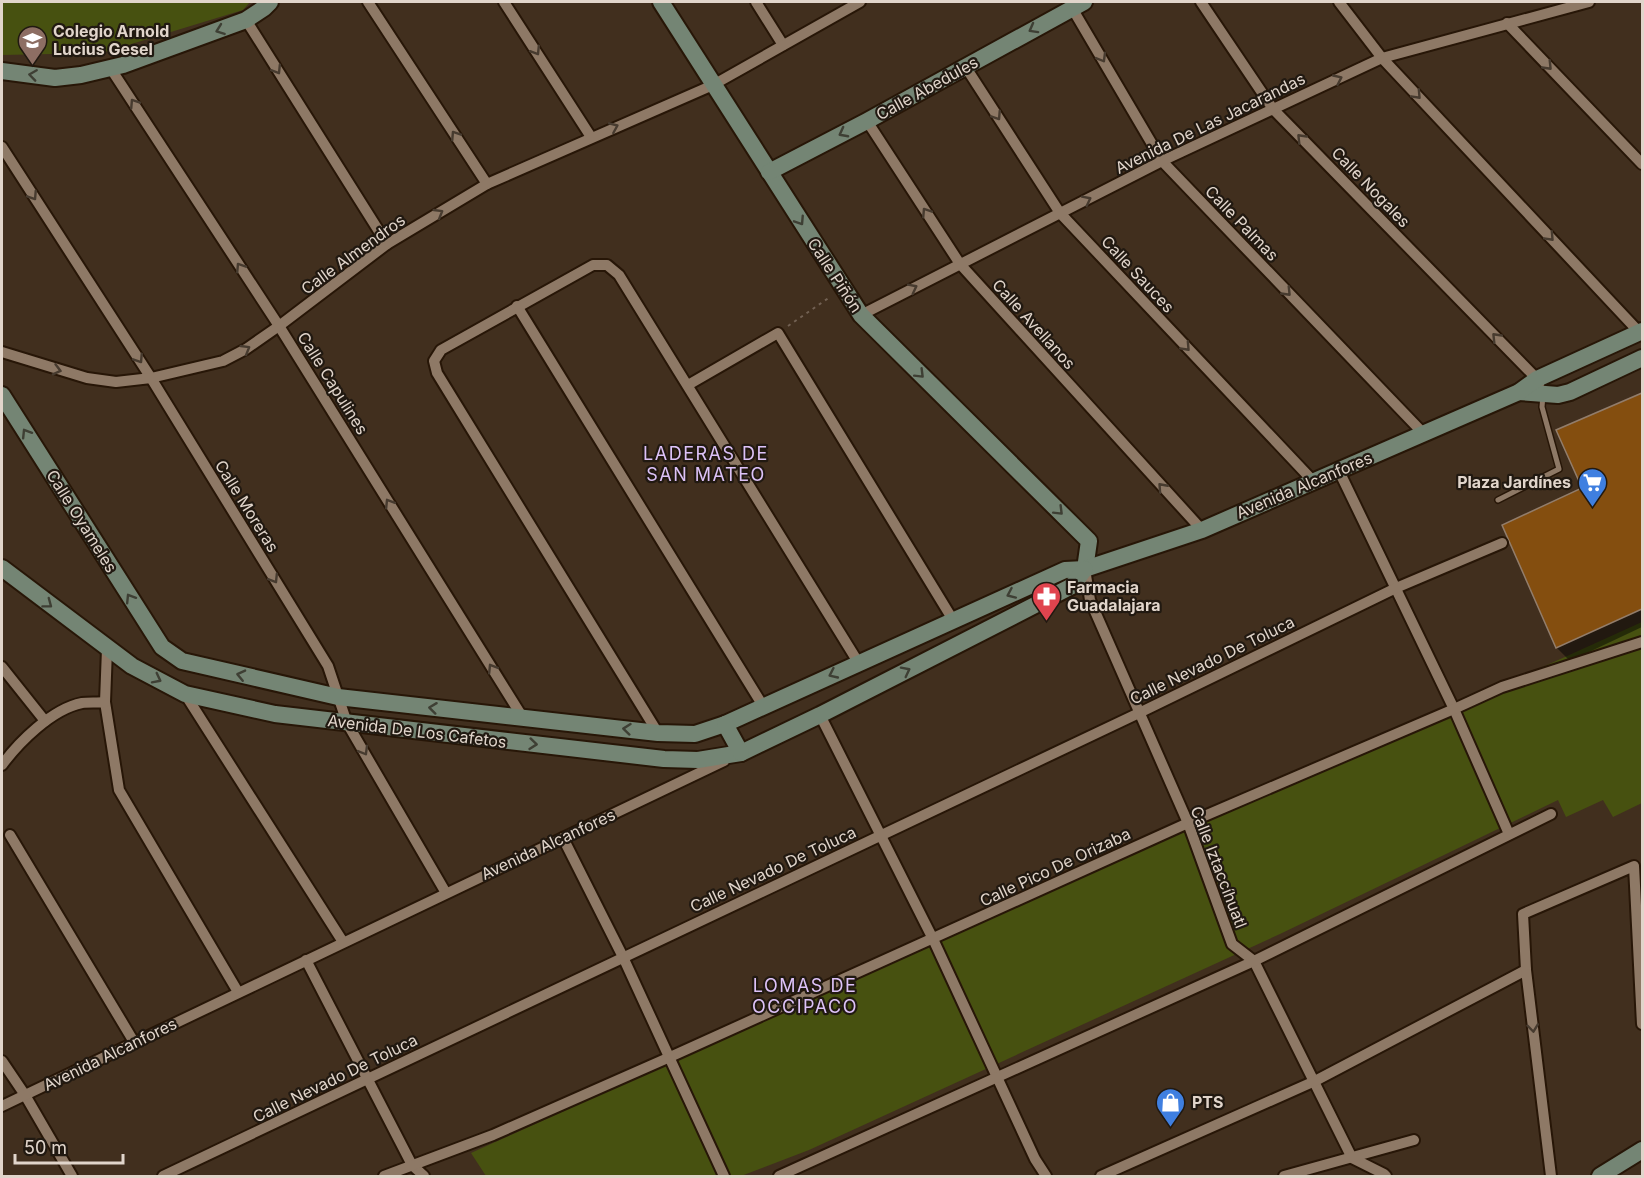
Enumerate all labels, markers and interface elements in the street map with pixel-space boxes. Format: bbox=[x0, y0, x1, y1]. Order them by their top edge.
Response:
place label: Colegio Arnold Lucius Gesel bbox=[53, 21, 169, 59]
one-way arrow bbox=[215, 22, 226, 35]
one-way arrow bbox=[1029, 22, 1039, 33]
school or university icon: Colegio Arnold Lucius Gesel bbox=[16, 24, 48, 66]
one-way arrow bbox=[528, 45, 540, 55]
street label: Calle Abedules bbox=[873, 52, 981, 124]
one-way arrow bbox=[1095, 52, 1106, 62]
one-way arrow bbox=[1541, 59, 1552, 69]
one-way arrow bbox=[270, 64, 282, 74]
street label: Avenida De Las Jacarandas bbox=[1112, 68, 1308, 178]
one-way arrow bbox=[28, 70, 37, 82]
one-way arrow bbox=[1331, 74, 1342, 86]
one-way arrow bbox=[1409, 87, 1420, 98]
one-way arrow bbox=[130, 99, 141, 110]
one-way arrow bbox=[990, 109, 1001, 120]
one-way arrow bbox=[608, 122, 619, 134]
one-way arrow bbox=[839, 126, 850, 137]
one-way arrow bbox=[451, 131, 462, 142]
one-way arrow bbox=[1298, 134, 1309, 145]
street label: Calle Nogales bbox=[1328, 143, 1414, 231]
street label: Calle Palmas bbox=[1201, 181, 1283, 265]
one-way arrow bbox=[26, 189, 37, 200]
one-way arrow bbox=[1080, 195, 1091, 207]
one-way arrow bbox=[433, 208, 443, 220]
one-way arrow bbox=[922, 208, 933, 219]
street label: Calle Almendros bbox=[297, 210, 409, 298]
one-way arrow bbox=[793, 215, 805, 225]
one-way arrow bbox=[1543, 230, 1554, 241]
street label: Calle Sauces bbox=[1097, 231, 1179, 317]
street label: Calle Piñón bbox=[804, 234, 866, 316]
one-way arrow bbox=[237, 262, 248, 273]
street label: Calle Avellanos bbox=[988, 275, 1080, 373]
one-way arrow bbox=[906, 284, 917, 295]
one-way arrow bbox=[1280, 285, 1291, 295]
street label: Calle Capulines bbox=[293, 328, 373, 438]
one-way arrow bbox=[1492, 334, 1503, 344]
one-way arrow bbox=[1179, 340, 1190, 350]
one-way arrow bbox=[240, 344, 250, 356]
one-way arrow bbox=[132, 353, 143, 364]
one-way arrow bbox=[51, 363, 62, 375]
one-way arrow bbox=[913, 366, 924, 377]
one-way arrow bbox=[21, 429, 33, 439]
district label: LADERAS DE SAN MATEO bbox=[643, 443, 769, 485]
street label: Avenida Alcanfores bbox=[1233, 447, 1375, 523]
street label: Calle Moreras bbox=[211, 456, 283, 556]
street label: Calle Oyameles bbox=[42, 466, 122, 576]
supermarket icon: Plaza Jardínes bbox=[1576, 466, 1608, 508]
place label: Plaza Jardínes bbox=[1457, 472, 1571, 492]
one-way arrow bbox=[1158, 483, 1169, 493]
one-way arrow bbox=[385, 499, 397, 509]
one-way arrow bbox=[1051, 503, 1062, 514]
one-way arrow bbox=[267, 573, 279, 583]
place label: Farmacia Guadalajara bbox=[1067, 577, 1160, 615]
pharmacy icon: Farmacia Guadalajara bbox=[1030, 580, 1062, 622]
one-way arrow bbox=[1006, 587, 1017, 599]
one-way arrow bbox=[126, 594, 138, 604]
one-way arrow bbox=[41, 596, 52, 607]
street label: Calle Nevado De Toluca bbox=[1126, 611, 1298, 709]
one-way arrow bbox=[488, 664, 500, 674]
one-way arrow bbox=[829, 666, 840, 678]
one-way arrow bbox=[900, 667, 911, 678]
one-way arrow bbox=[236, 669, 246, 682]
one-way arrow bbox=[151, 672, 161, 683]
one-way arrow bbox=[428, 702, 438, 714]
street label: Avenida De Los Cafetos bbox=[326, 710, 508, 752]
one-way arrow bbox=[622, 723, 631, 736]
one-way arrow bbox=[529, 737, 538, 750]
one-way arrow bbox=[356, 745, 368, 755]
street label: Calle Iztaccíhuatl bbox=[1187, 803, 1251, 931]
street label: Avenida Alcanfores bbox=[478, 804, 618, 884]
street label: Calle Nevado De Toluca bbox=[687, 822, 859, 916]
street label: Calle Pico De Orizaba bbox=[976, 823, 1134, 911]
district label: LOMAS DE OCCIPACO bbox=[752, 975, 858, 1017]
street label: Avenida Alcanfores bbox=[40, 1013, 180, 1095]
one-way arrow bbox=[1526, 1024, 1539, 1033]
street label: Calle Nevado De Toluca bbox=[249, 1029, 421, 1127]
shop icon: PTS bbox=[1155, 1086, 1187, 1128]
place label: PTS bbox=[1192, 1092, 1224, 1112]
scale bar bbox=[15, 1127, 123, 1165]
text: 50 m bbox=[24, 1137, 67, 1158]

